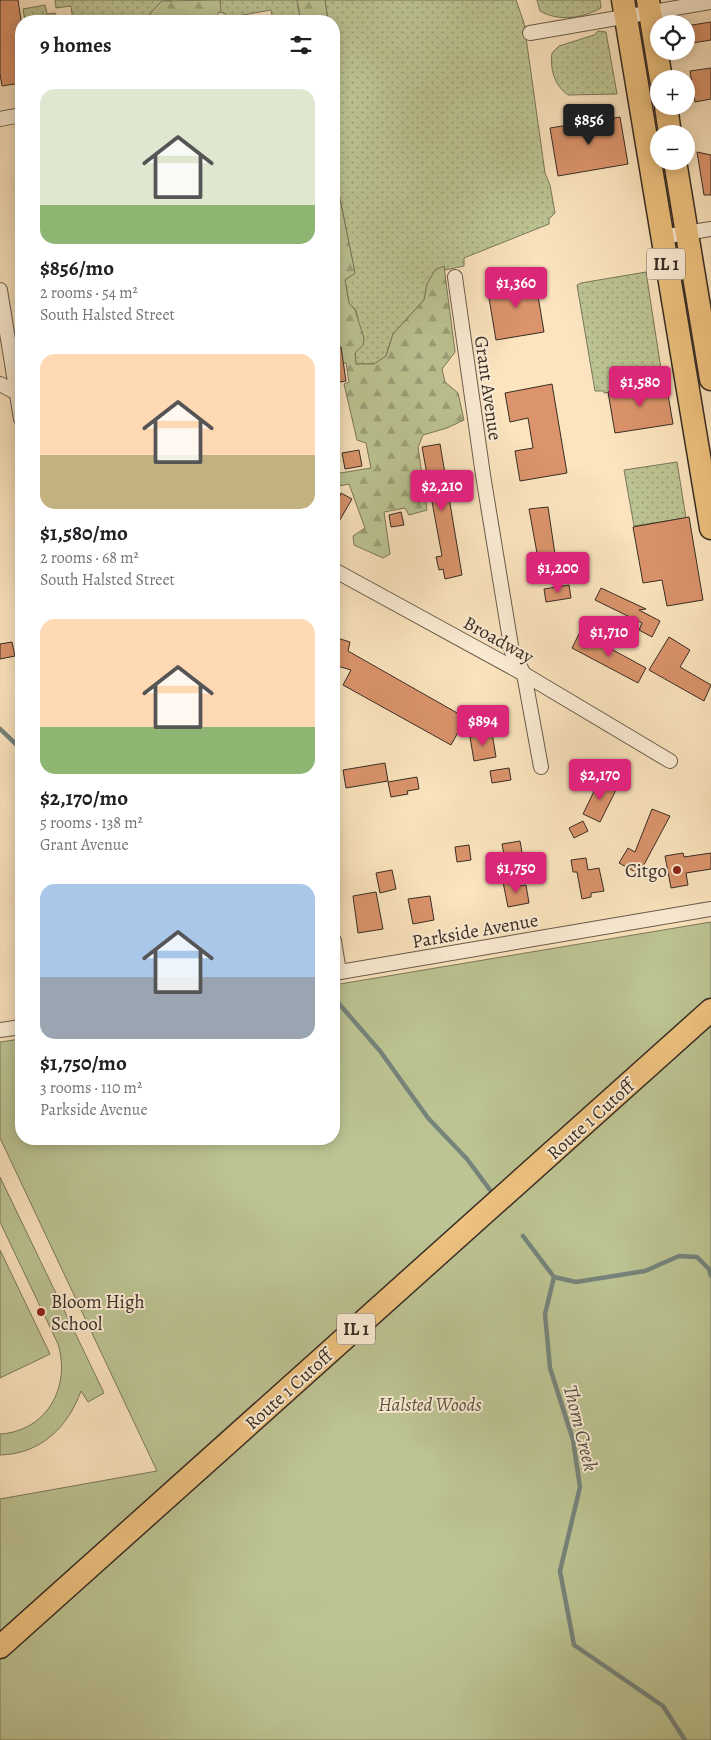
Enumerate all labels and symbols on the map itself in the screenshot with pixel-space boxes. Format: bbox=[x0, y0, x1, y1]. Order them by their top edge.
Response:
pin: $856 bbox=[559, 104, 619, 146]
road number: IL 1 bbox=[647, 248, 685, 280]
pin: $1,360 bbox=[475, 266, 557, 309]
street label: Grant Avenue bbox=[468, 334, 508, 442]
pin: $1,580 bbox=[599, 366, 681, 408]
pin: $2,210 bbox=[401, 470, 483, 512]
pin: $1,200 bbox=[517, 552, 599, 594]
street label: Broadway bbox=[459, 610, 539, 670]
pin: $1,710 bbox=[568, 616, 650, 658]
pin: $894 bbox=[453, 704, 513, 747]
pin: $2,170 bbox=[559, 758, 641, 801]
pin: $1,750 bbox=[475, 852, 557, 894]
place label: Citgo bbox=[625, 858, 667, 884]
marker: Citgo bbox=[671, 864, 683, 876]
street label: Parkside Avenue bbox=[410, 907, 540, 955]
street label: Route 1 Cutoff bbox=[541, 1072, 642, 1166]
place label: Bloom High School bbox=[51, 1289, 145, 1337]
marker: Bloom High School bbox=[35, 1306, 47, 1318]
road number: IL 1 bbox=[337, 1314, 375, 1345]
street label: Route 1 Cutoff bbox=[239, 1342, 340, 1436]
water label: Thorn Creek bbox=[557, 1382, 604, 1474]
park label: Halsted Woods bbox=[378, 1392, 482, 1418]

